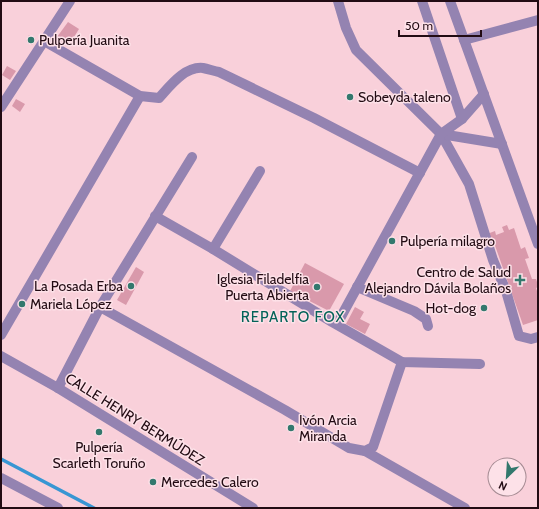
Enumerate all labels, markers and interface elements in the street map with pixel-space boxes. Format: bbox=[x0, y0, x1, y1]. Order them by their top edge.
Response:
scale bar bbox=[399, 12, 481, 38]
text: 50 m bbox=[405, 18, 433, 33]
place label: Pulpería Juanita bbox=[39, 31, 130, 49]
marker: Pulpería Juanita bbox=[26, 35, 36, 45]
place label: Sobeyda taleno bbox=[358, 88, 451, 106]
marker: Sobeyda taleno bbox=[345, 92, 355, 102]
place label: Pulpería milagro bbox=[400, 232, 495, 250]
marker: Pulpería milagro bbox=[387, 236, 397, 246]
place label: Centro de Salud Alejandro Dávila Bolaños bbox=[365, 263, 511, 297]
place label: Iglesia Filadelfia Puerta Abierta bbox=[217, 270, 309, 304]
marker: Centro de Salud Alejandro Dávila Bolaños bbox=[514, 274, 526, 286]
place label: La Posada Erba bbox=[34, 277, 123, 295]
marker: La Posada Erba bbox=[126, 281, 136, 291]
marker: Iglesia Filadelfia Puerta Abierta bbox=[312, 282, 322, 292]
place label: Mariela López bbox=[30, 295, 112, 313]
marker: Mariela López bbox=[17, 299, 27, 309]
place label: Hot-dog bbox=[426, 299, 477, 317]
marker: Hot-dog bbox=[479, 303, 489, 313]
district label: REPARTO FOX bbox=[241, 308, 345, 326]
street label: CALLE HENRY BERMÚDEZ bbox=[62, 369, 208, 469]
place label: Ivón Arcia Miranda bbox=[299, 411, 357, 445]
marker: Ivón Arcia Miranda bbox=[286, 423, 296, 433]
marker: Pulpería Scarleth Toruño bbox=[94, 427, 104, 437]
place label: Pulpería Scarleth Toruño bbox=[53, 438, 146, 472]
north arrow bbox=[487, 457, 527, 497]
place label: Mercedes Calero bbox=[161, 473, 259, 491]
marker: Mercedes Calero bbox=[148, 477, 158, 487]
text: N bbox=[496, 478, 509, 494]

